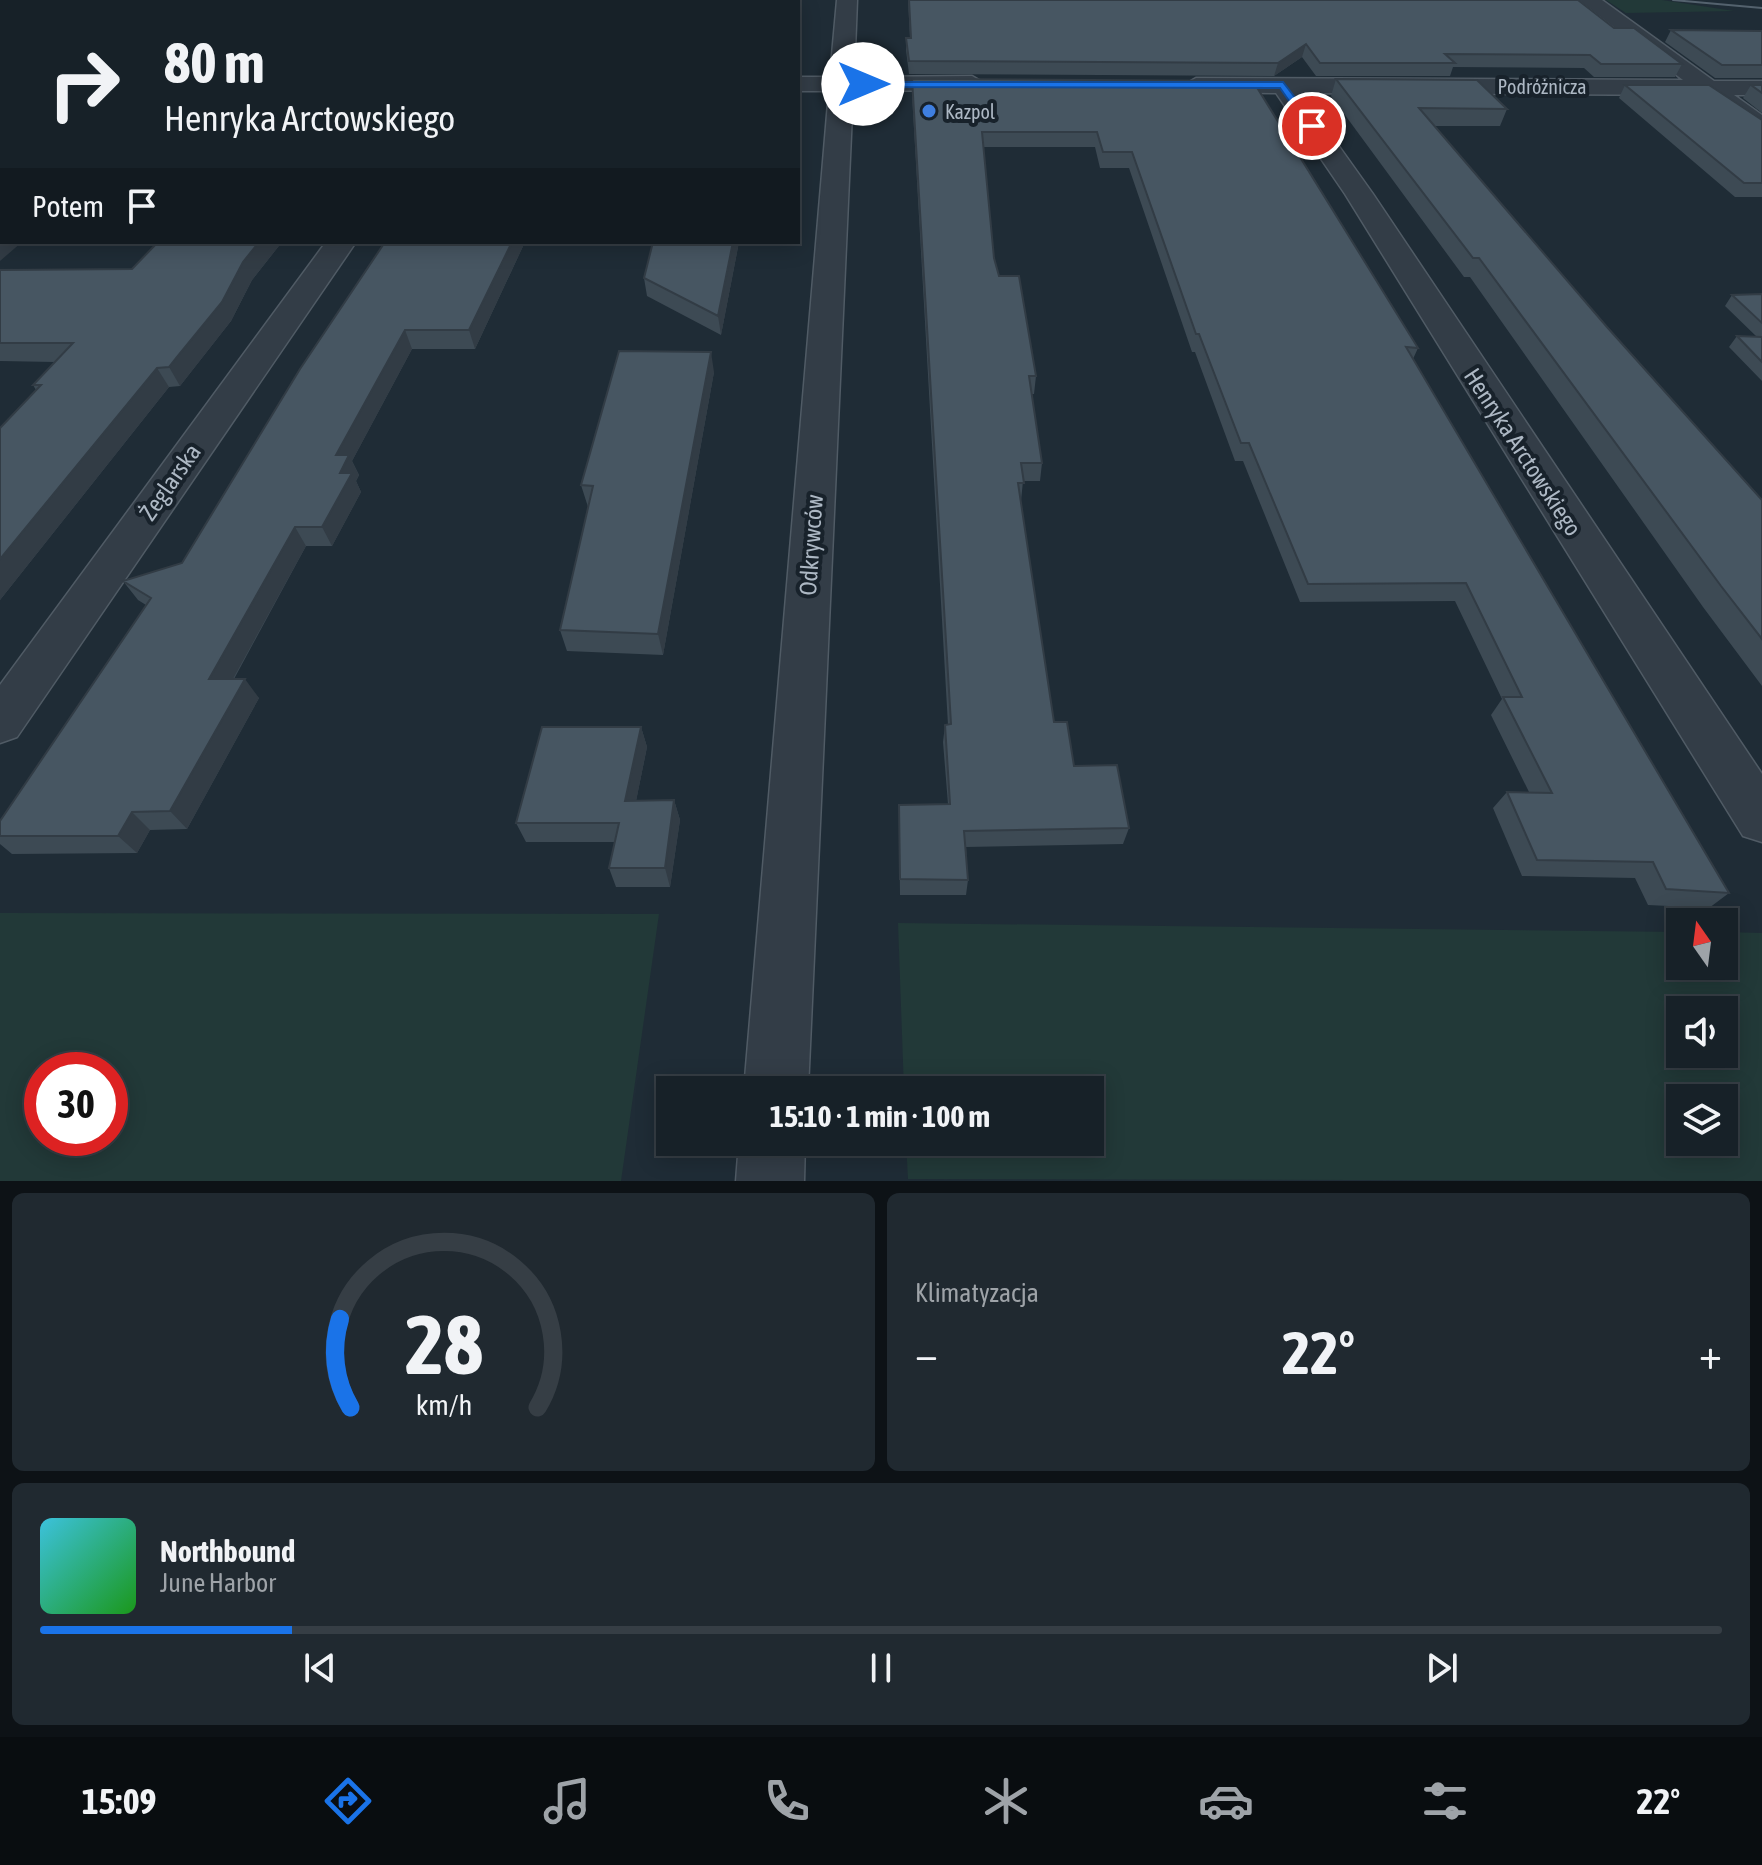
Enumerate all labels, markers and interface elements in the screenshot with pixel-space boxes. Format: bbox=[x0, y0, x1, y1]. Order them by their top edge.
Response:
text: 80 m bbox=[164, 31, 265, 95]
icon: right bbox=[32, 32, 136, 136]
position arrow bbox=[821, 42, 905, 126]
street label: Podróżnicza bbox=[1498, 75, 1586, 98]
pin bbox=[1278, 92, 1346, 160]
text: Henryka Arctowskiego bbox=[164, 97, 455, 139]
place label: Kazpol bbox=[945, 100, 996, 123]
marker: Kazpol bbox=[920, 102, 938, 120]
icon: arrive bbox=[1290, 104, 1334, 148]
icon: arrive bbox=[120, 184, 164, 228]
text: Potem bbox=[32, 189, 104, 223]
street label: Henryka Arctowskiego bbox=[1459, 363, 1587, 541]
street label: Żeglarska bbox=[134, 439, 206, 525]
street label: Odkrywców bbox=[794, 494, 828, 596]
north arrow bbox=[1666, 908, 1738, 980]
map controls bbox=[1666, 908, 1738, 1156]
button: sound bbox=[1666, 996, 1738, 1068]
speed limit sign: 30 bbox=[24, 1052, 128, 1156]
button: layers bbox=[1666, 1084, 1738, 1156]
text: 15:10 · 1 min · 100 m bbox=[770, 1099, 990, 1133]
text: Klimatyzacja bbox=[915, 1278, 1039, 1308]
text: 28 bbox=[404, 1296, 483, 1392]
text: 22° bbox=[1282, 1318, 1355, 1387]
text: − bbox=[915, 1328, 938, 1378]
text: + bbox=[1699, 1328, 1722, 1378]
text: km/h bbox=[415, 1388, 472, 1421]
text: Northbound bbox=[160, 1534, 295, 1568]
text: June Harbor bbox=[160, 1568, 276, 1598]
icon: previous bbox=[298, 1646, 342, 1690]
icon: pause bbox=[859, 1646, 903, 1690]
icon: next bbox=[1420, 1646, 1464, 1690]
icon: directions bbox=[320, 1773, 376, 1829]
icon: music bbox=[539, 1773, 595, 1829]
icon: phone bbox=[759, 1773, 815, 1829]
icon: climate bbox=[978, 1773, 1034, 1829]
icon: car bbox=[1198, 1773, 1254, 1829]
icon: filters bbox=[1417, 1773, 1473, 1829]
text: 15:09 bbox=[82, 1780, 157, 1822]
text: 22° bbox=[1636, 1780, 1680, 1822]

